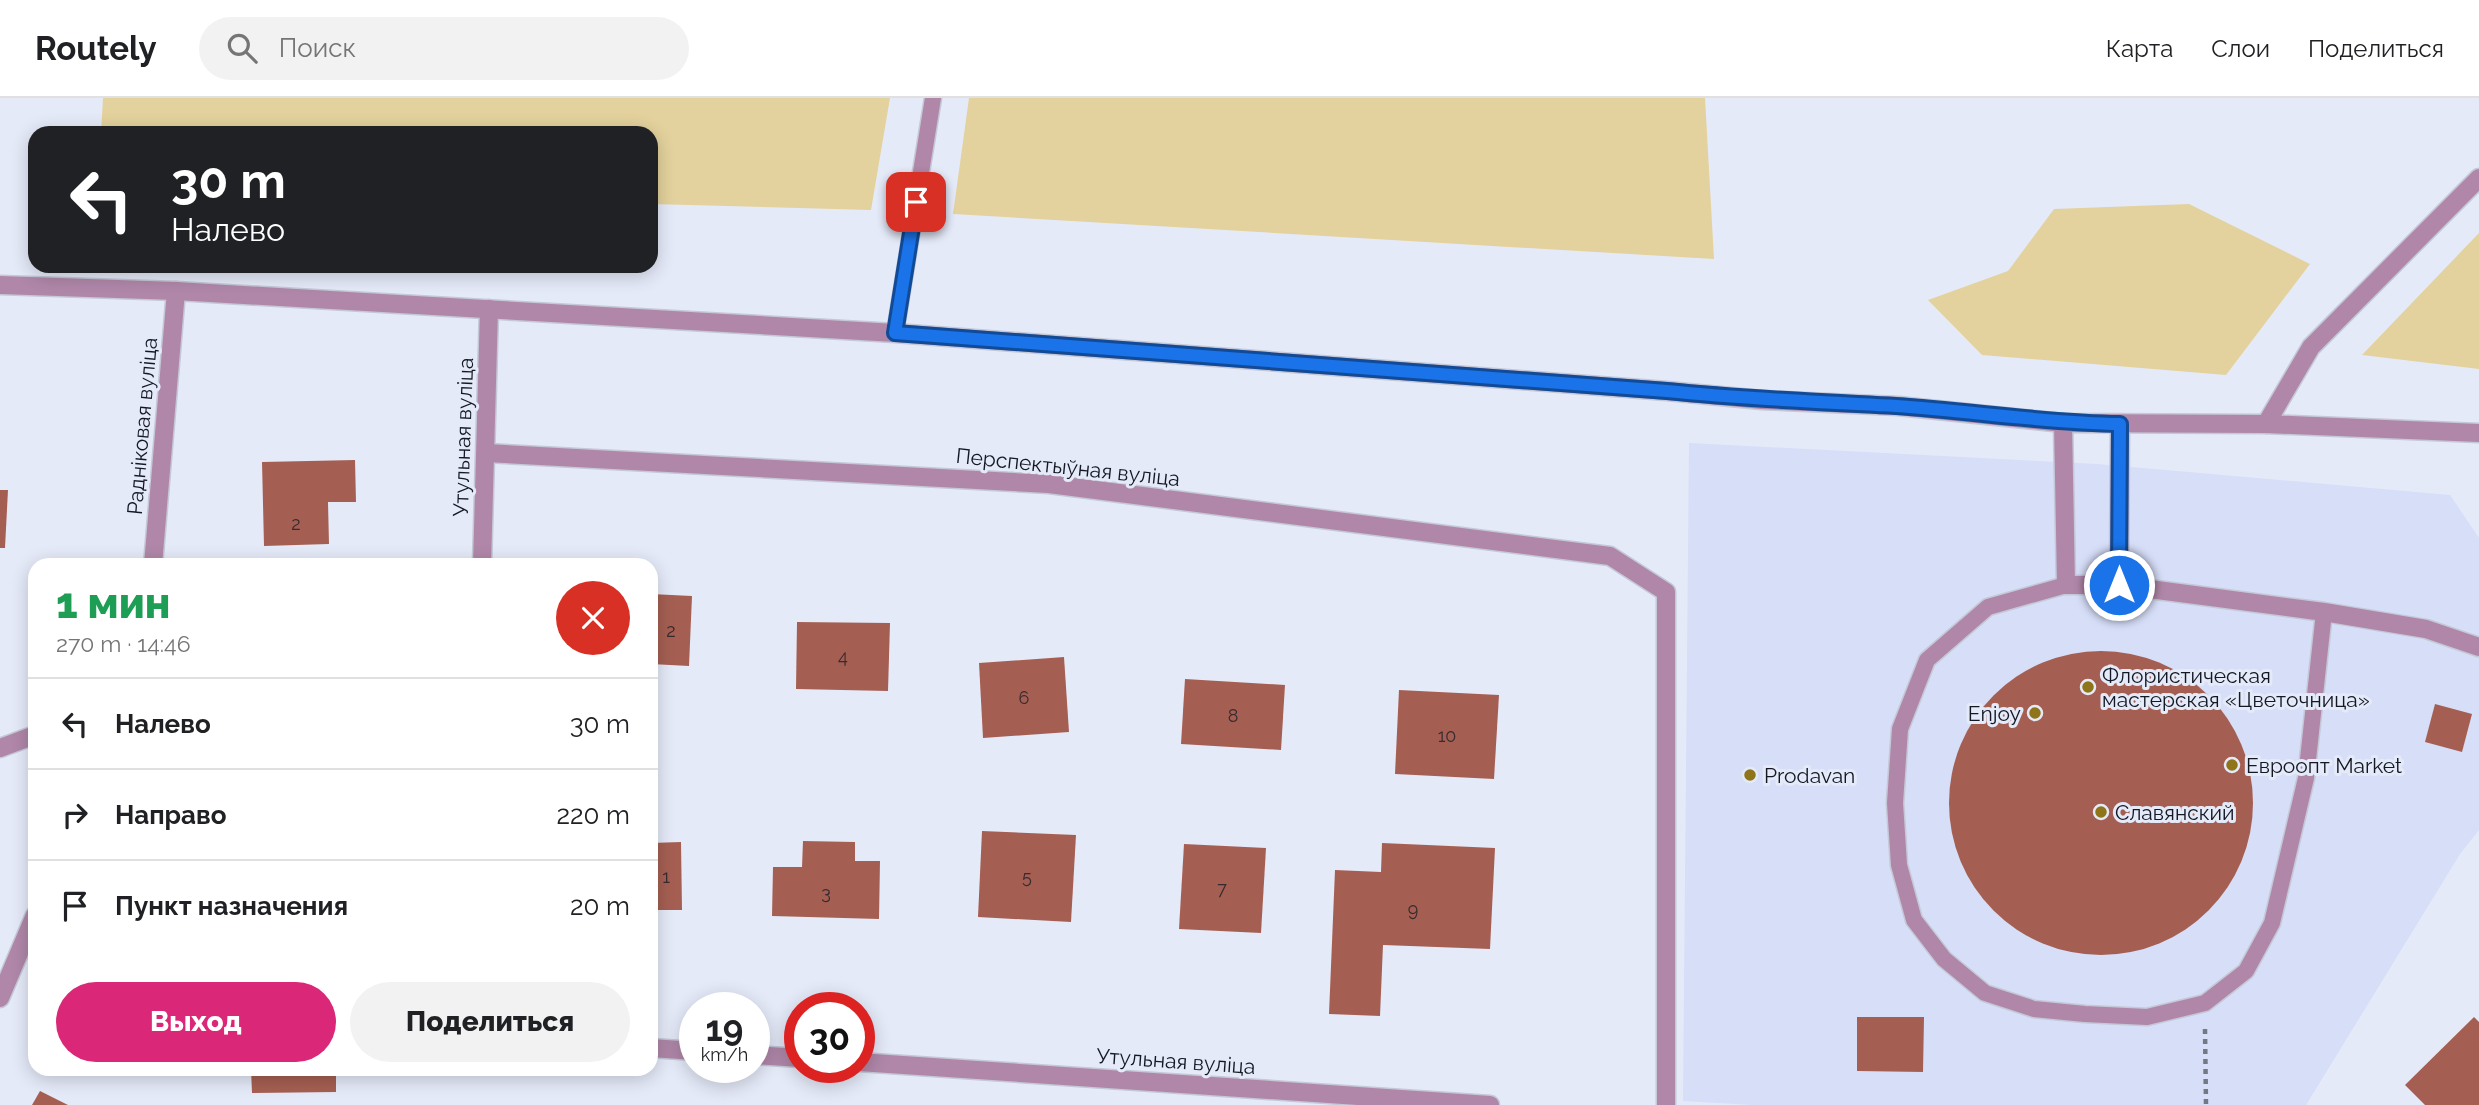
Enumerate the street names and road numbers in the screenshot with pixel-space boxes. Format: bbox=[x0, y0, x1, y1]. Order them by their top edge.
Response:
street label: Радніковая вуліца bbox=[122, 336, 162, 516]
street label: Утульная вуліца bbox=[448, 357, 478, 517]
street label: Перспектыўная вуліца bbox=[955, 443, 1181, 491]
street label: Утульная вуліца bbox=[1096, 1043, 1256, 1079]

